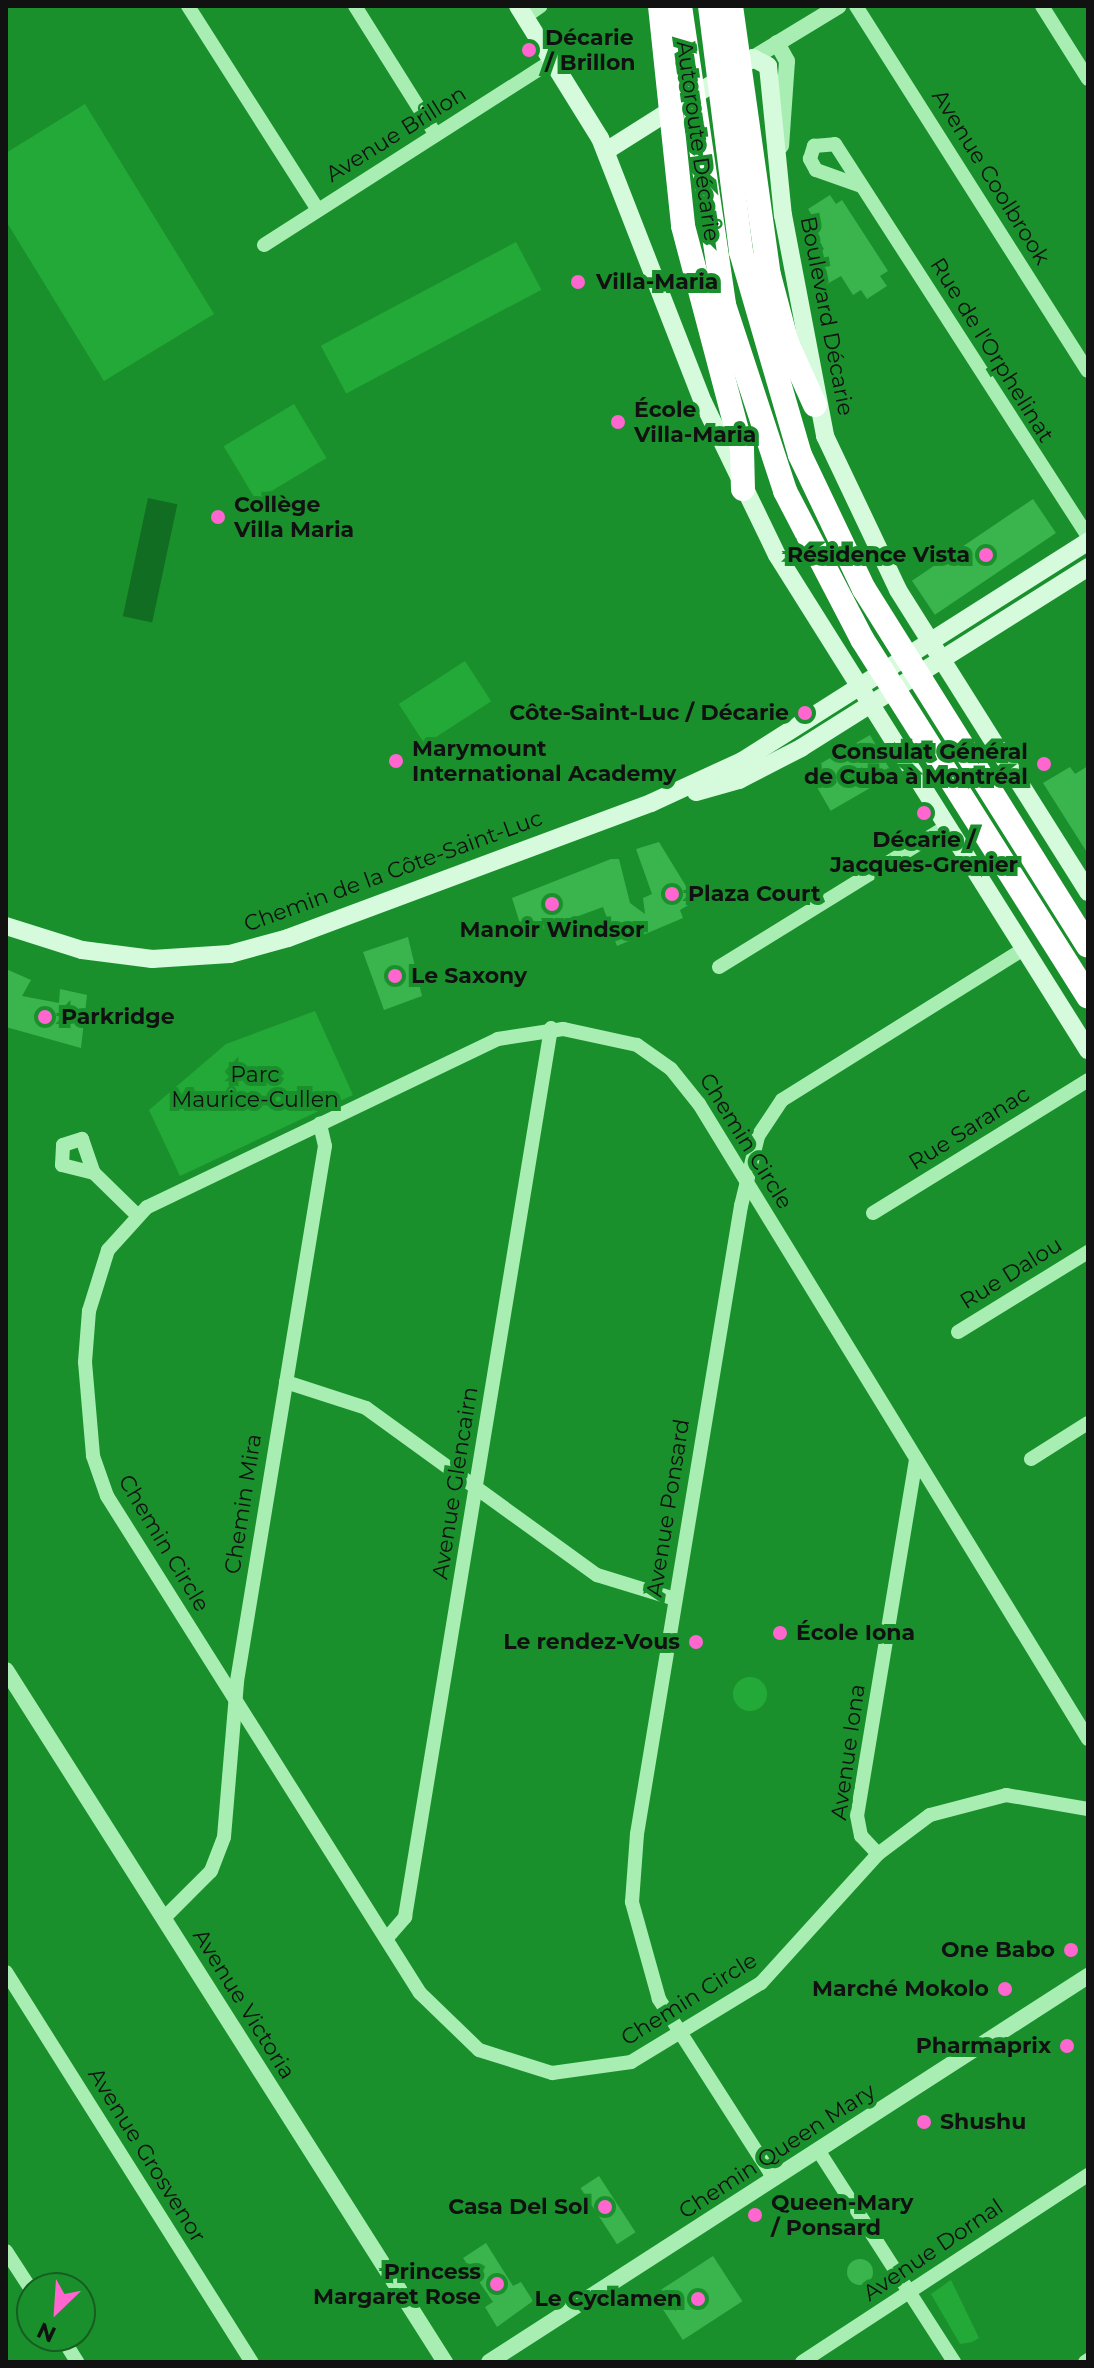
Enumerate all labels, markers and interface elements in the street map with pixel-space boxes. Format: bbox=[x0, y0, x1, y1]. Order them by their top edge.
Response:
place label: Décarie / Brillon bbox=[545, 24, 636, 76]
street label: Autoroute Décarie bbox=[671, 39, 725, 243]
marker: Décarie / Brillon bbox=[520, 41, 538, 59]
street label: Avenue Brillon bbox=[321, 80, 471, 188]
street label: Avenue Coolbrook bbox=[926, 85, 1056, 269]
street label: Boulevard Décarie bbox=[795, 214, 859, 418]
street label: Rue de l'Orphelinat bbox=[925, 253, 1059, 447]
place label: Villa-Maria bbox=[596, 269, 718, 295]
marker: Villa-Maria bbox=[567, 271, 589, 293]
place label: École Villa-Maria bbox=[634, 396, 756, 448]
marker: École Villa-Maria bbox=[609, 413, 627, 431]
place label: Collège Villa Maria bbox=[234, 491, 354, 542]
marker: Collège Villa Maria bbox=[209, 508, 227, 526]
place label: Résidence Vista bbox=[787, 542, 970, 568]
marker: Résidence Vista bbox=[977, 546, 995, 564]
place label: Côte-Saint-Luc / Décarie bbox=[509, 700, 789, 726]
marker: Côte-Saint-Luc / Décarie bbox=[796, 704, 814, 722]
place label: Marymount International Academy bbox=[412, 735, 676, 786]
place label: Consulat Général de Cuba à Montréal bbox=[804, 738, 1028, 790]
marker: Marymount International Academy bbox=[387, 752, 405, 770]
marker: Consulat Général de Cuba à Montréal bbox=[1035, 755, 1053, 773]
marker: Décarie / Jacques-Grenier bbox=[915, 804, 933, 822]
street label: Chemin de la Côte-Saint-Luc bbox=[240, 805, 546, 937]
place label: Décarie / Jacques-Grenier bbox=[830, 826, 1018, 878]
place label: Plaza Court bbox=[688, 881, 820, 907]
marker: Plaza Court bbox=[663, 885, 681, 903]
marker: Manoir Windsor bbox=[543, 895, 561, 913]
place label: Manoir Windsor bbox=[460, 917, 644, 943]
place label: Le Saxony bbox=[411, 963, 527, 989]
marker: Le Saxony bbox=[386, 967, 404, 985]
place label: Parkridge bbox=[61, 1004, 175, 1030]
marker: Parkridge bbox=[36, 1008, 54, 1026]
park label: Parc Maurice-Cullen bbox=[171, 1061, 339, 1112]
street label: Chemin Circle bbox=[694, 1068, 798, 1214]
street label: Rue Saranac bbox=[904, 1080, 1034, 1176]
street label: Rue Dalou bbox=[955, 1231, 1067, 1315]
street label: Avenue Glencairn bbox=[427, 1385, 483, 1581]
street label: Avenue Ponsard bbox=[641, 1417, 695, 1599]
street label: Chemin Mira bbox=[219, 1432, 267, 1576]
street label: Chemin Circle bbox=[113, 1470, 215, 1616]
place label: École Iona bbox=[796, 1620, 915, 1646]
marker: École Iona bbox=[771, 1624, 789, 1642]
place label: Le rendez-Vous bbox=[503, 1629, 680, 1655]
marker: Le rendez-Vous bbox=[687, 1633, 705, 1651]
street label: Avenue Iona bbox=[825, 1682, 871, 1822]
street label: Avenue Victoria bbox=[187, 1924, 301, 2084]
place label: One Babo bbox=[941, 1937, 1055, 1963]
marker: One Babo bbox=[1062, 1941, 1080, 1959]
street label: Chemin Circle bbox=[616, 1947, 762, 2051]
place label: Marché Mokolo bbox=[812, 1976, 989, 2002]
marker: Marché Mokolo bbox=[996, 1980, 1014, 1998]
place label: Pharmaprix bbox=[916, 2033, 1051, 2059]
marker: Pharmaprix bbox=[1058, 2037, 1076, 2055]
street label: Avenue Grosvenor bbox=[83, 2063, 211, 2247]
street label: Chemin Queen Mary bbox=[674, 2078, 880, 2224]
place label: Shushu bbox=[940, 2109, 1026, 2135]
marker: Shushu bbox=[915, 2113, 933, 2131]
place label: Queen-Mary / Ponsard bbox=[771, 2189, 913, 2240]
street label: Avenue Dornal bbox=[858, 2193, 1008, 2307]
place label: Casa Del Sol bbox=[448, 2194, 589, 2220]
marker: Casa Del Sol bbox=[596, 2198, 614, 2216]
marker: Queen-Mary / Ponsard bbox=[746, 2206, 764, 2224]
place label: Princess Margaret Rose bbox=[313, 2258, 481, 2310]
north arrow bbox=[16, 2272, 96, 2352]
marker: Princess Margaret Rose bbox=[488, 2275, 506, 2293]
place label: Le Cyclamen bbox=[535, 2286, 682, 2312]
marker: Le Cyclamen bbox=[689, 2290, 707, 2308]
text: N bbox=[33, 2316, 60, 2348]

